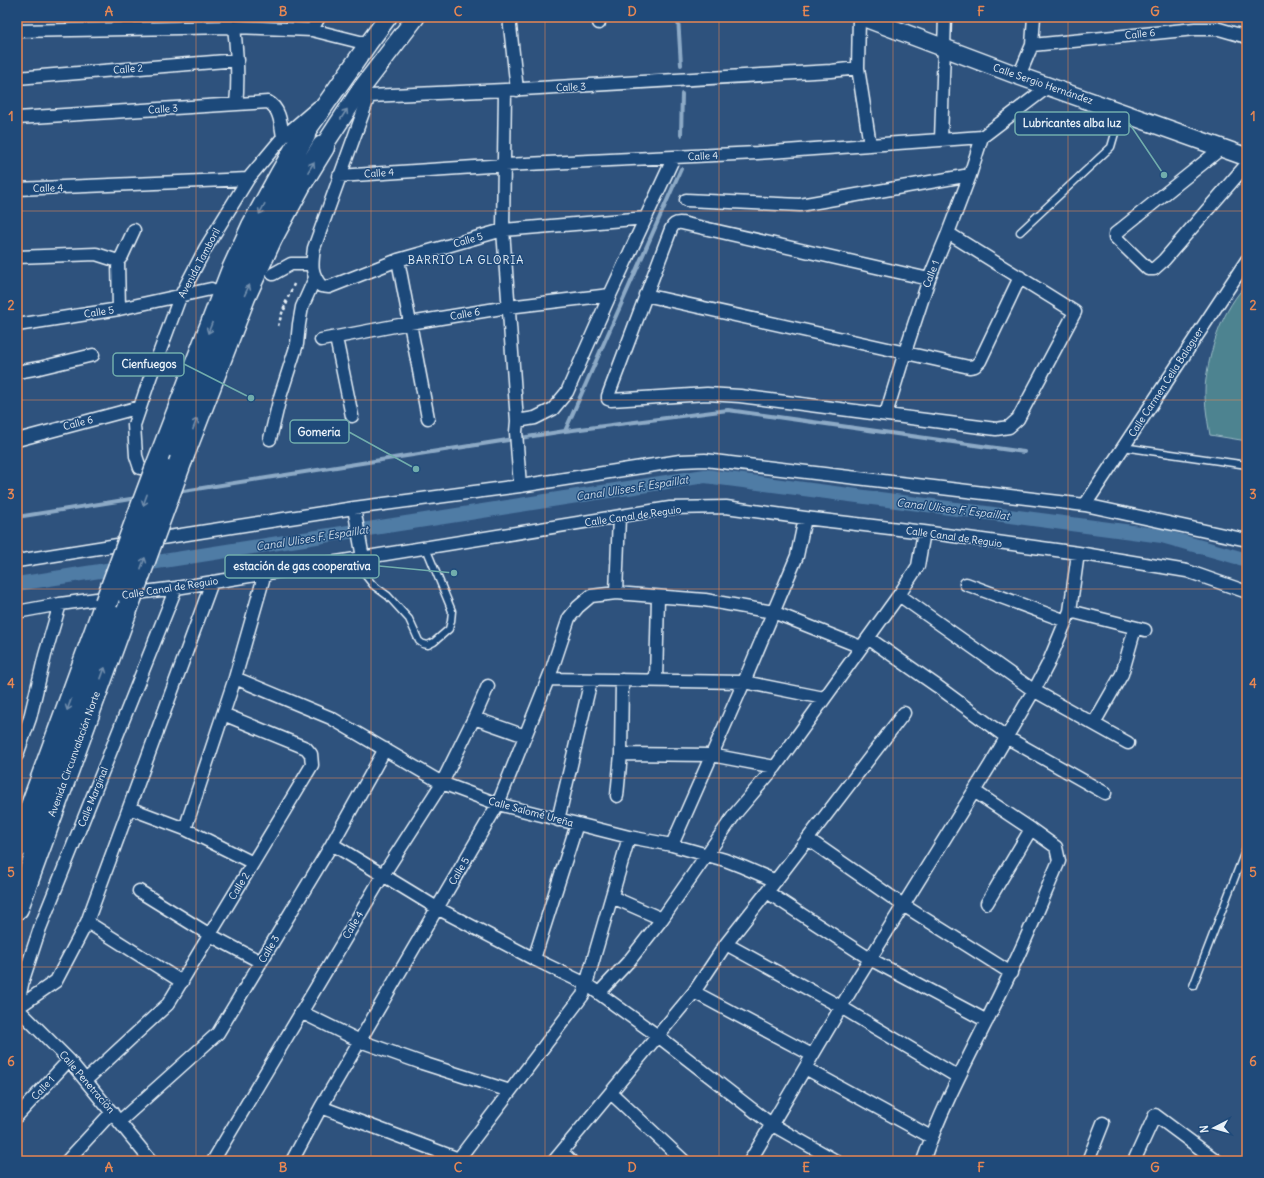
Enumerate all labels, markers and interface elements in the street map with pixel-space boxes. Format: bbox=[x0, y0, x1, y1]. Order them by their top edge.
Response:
text: A bbox=[105, 3, 114, 20]
text: B bbox=[279, 3, 288, 20]
text: C bbox=[454, 3, 463, 20]
text: D bbox=[627, 3, 637, 20]
text: E bbox=[802, 3, 810, 20]
text: F bbox=[977, 3, 985, 20]
text: G bbox=[1150, 3, 1160, 20]
street label: Calle 6 bbox=[1124, 26, 1156, 42]
street label: Calle 2 bbox=[113, 61, 144, 77]
street label: Calle Sergio Hernández bbox=[991, 61, 1095, 107]
street label: Calle 3 bbox=[556, 80, 587, 94]
street label: Calle 3 bbox=[148, 101, 179, 117]
text: 1 bbox=[8, 108, 14, 125]
one-way arrow bbox=[341, 108, 349, 120]
text: 1 bbox=[1250, 108, 1256, 125]
callout: Lubricantes alba luz bbox=[1015, 112, 1129, 135]
text: Lubricantes alba luz bbox=[1023, 116, 1122, 130]
street label: Calle 4 bbox=[688, 149, 719, 163]
one-way arrow bbox=[308, 161, 316, 173]
street label: Calle 4 bbox=[363, 165, 395, 181]
street label: Calle 4 bbox=[33, 181, 64, 195]
one-way arrow bbox=[258, 203, 265, 215]
street label: Avenida Tamboril bbox=[175, 226, 223, 300]
street label: Calle 5 bbox=[452, 230, 485, 250]
district label: BARRIO LA GLORIA bbox=[408, 253, 524, 267]
street label: Calle 1 bbox=[920, 258, 942, 290]
one-way arrow bbox=[244, 284, 252, 296]
text: 2 bbox=[7, 297, 15, 314]
text: 2 bbox=[1249, 297, 1257, 314]
street label: Calle 5 bbox=[83, 303, 115, 321]
street label: Calle 6 bbox=[449, 305, 481, 323]
one-way arrow bbox=[206, 322, 214, 334]
street label: Calle Carmen Celia Balaguer bbox=[1126, 325, 1206, 439]
callout: Cienfuegos bbox=[113, 353, 184, 376]
text: Cienfuegos bbox=[121, 357, 177, 372]
street label: Calle 6 bbox=[62, 413, 95, 433]
one-way arrow bbox=[191, 418, 199, 430]
callout: Gomeria bbox=[290, 420, 349, 443]
text: Gomeria bbox=[298, 425, 341, 439]
water label: Canal Ulises F. Espaillat bbox=[575, 472, 691, 504]
text: 3 bbox=[7, 486, 15, 503]
text: 3 bbox=[1249, 486, 1257, 503]
one-way arrow bbox=[140, 494, 148, 506]
water label: Canal Ulises F. Espaillat bbox=[896, 495, 1012, 523]
street label: Calle Canal de Reguio bbox=[584, 503, 682, 529]
water label: Canal Ulises F. Espaillat bbox=[255, 522, 371, 554]
street label: Calle Canal de Reguio bbox=[905, 524, 1003, 550]
callout: estación de gas cooperativa bbox=[225, 555, 379, 578]
one-way arrow bbox=[140, 557, 148, 569]
text: estación de gas cooperativa bbox=[233, 559, 371, 574]
street label: Calle Canal de Reguio bbox=[121, 574, 219, 602]
one-way arrow bbox=[100, 667, 108, 679]
text: 4 bbox=[7, 675, 15, 692]
text: 4 bbox=[1249, 675, 1257, 692]
street label: Avenida Circunvalación Norte bbox=[45, 689, 103, 819]
one-way arrow bbox=[64, 699, 72, 711]
street label: Calle Marginal bbox=[75, 765, 111, 829]
street label: Calle Salomé Ureña bbox=[487, 794, 575, 830]
street label: Calle 5 bbox=[446, 854, 472, 887]
text: 5 bbox=[7, 864, 15, 881]
text: 5 bbox=[1249, 864, 1257, 881]
street label: Calle 2 bbox=[226, 869, 253, 902]
street label: Calle 4 bbox=[340, 909, 366, 941]
street label: Calle 3 bbox=[256, 932, 282, 965]
street label: Calle Penetración bbox=[56, 1048, 118, 1116]
text: 6 bbox=[7, 1053, 15, 1070]
text: 6 bbox=[1249, 1053, 1257, 1070]
street label: Calle 1 bbox=[29, 1073, 57, 1103]
north arrow bbox=[1194, 1108, 1234, 1148]
text: N bbox=[1197, 1125, 1211, 1134]
text: A bbox=[105, 1159, 114, 1176]
text: B bbox=[279, 1159, 288, 1176]
text: C bbox=[454, 1159, 463, 1176]
text: D bbox=[627, 1159, 637, 1176]
text: E bbox=[802, 1159, 810, 1176]
text: F bbox=[977, 1159, 985, 1176]
text: G bbox=[1150, 1159, 1160, 1176]

